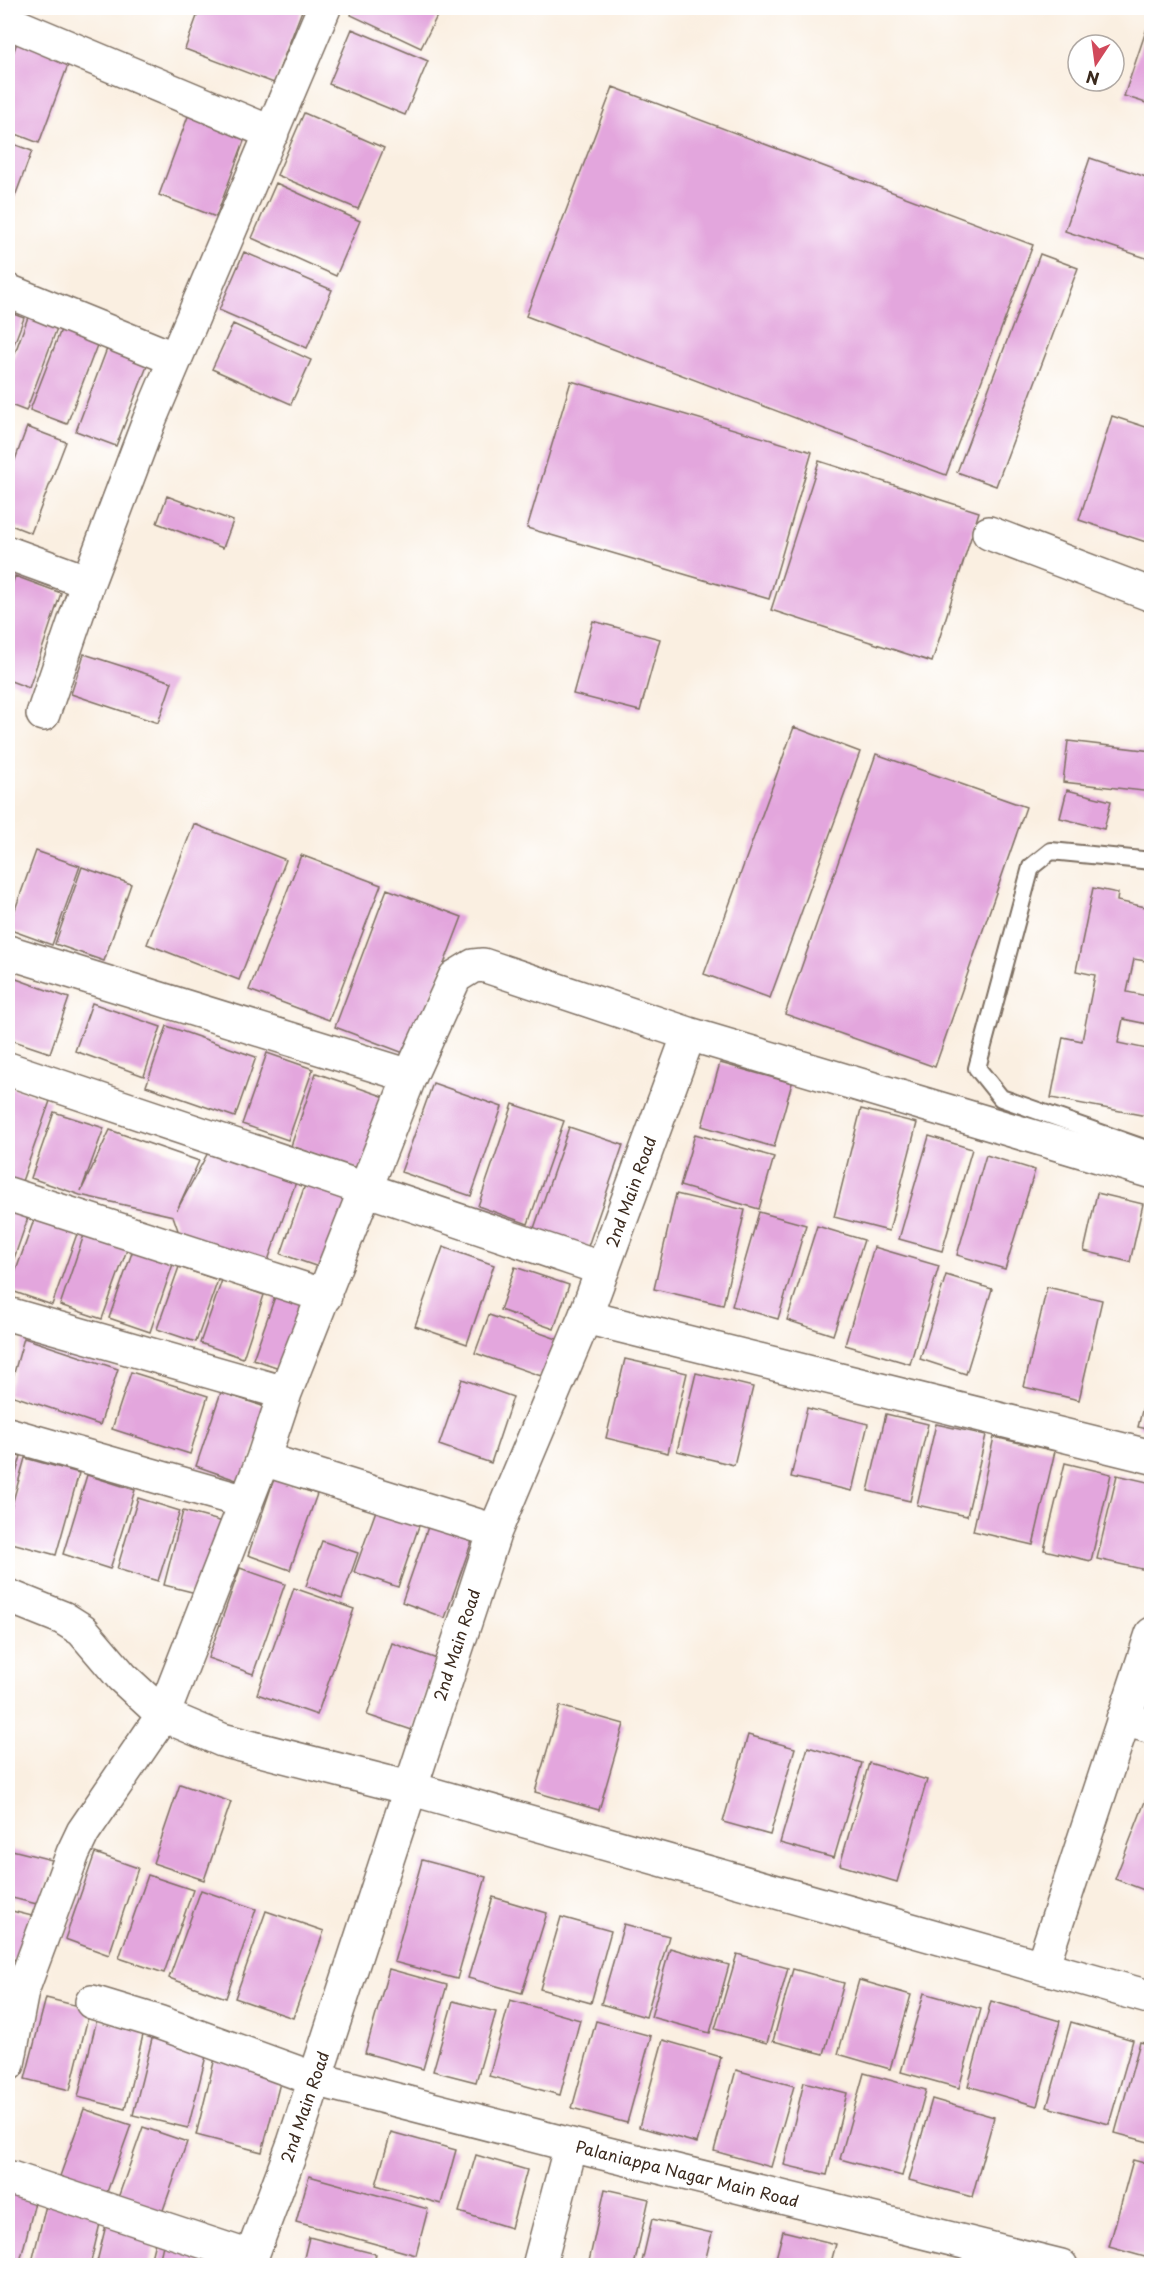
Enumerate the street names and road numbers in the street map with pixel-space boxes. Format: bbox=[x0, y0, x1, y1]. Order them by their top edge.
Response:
street label: 2nd Main Road bbox=[599, 1133, 661, 1251]
street label: 2nd Main Road bbox=[427, 1586, 485, 1704]
street label: 2nd Main Road bbox=[274, 2048, 334, 2166]
street label: Palaniappa Nagar Main Road bbox=[573, 2134, 801, 2212]

